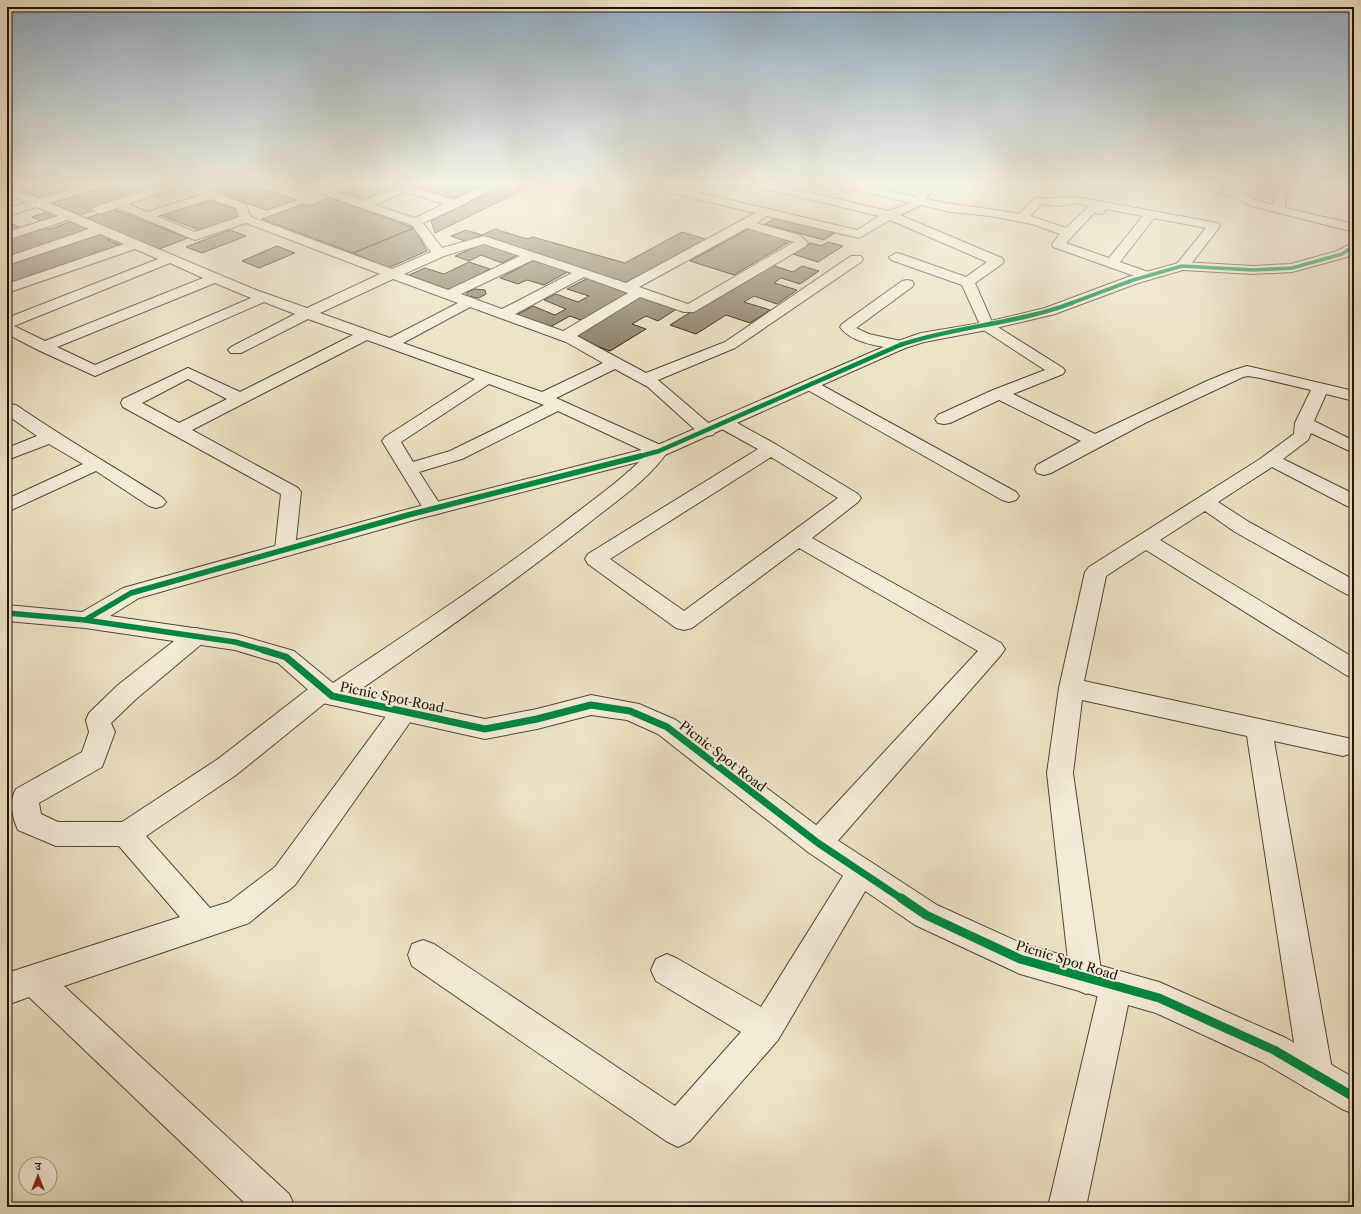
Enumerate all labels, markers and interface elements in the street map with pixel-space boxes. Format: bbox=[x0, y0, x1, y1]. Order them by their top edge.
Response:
street label: Picnic Spot Road bbox=[339, 678, 445, 716]
street label: Picnic Spot Road bbox=[676, 717, 770, 795]
street label: Picnic Spot Road bbox=[1014, 937, 1120, 983]
north arrow bbox=[18, 1156, 58, 1196]
text: उ bbox=[34, 1159, 42, 1173]

